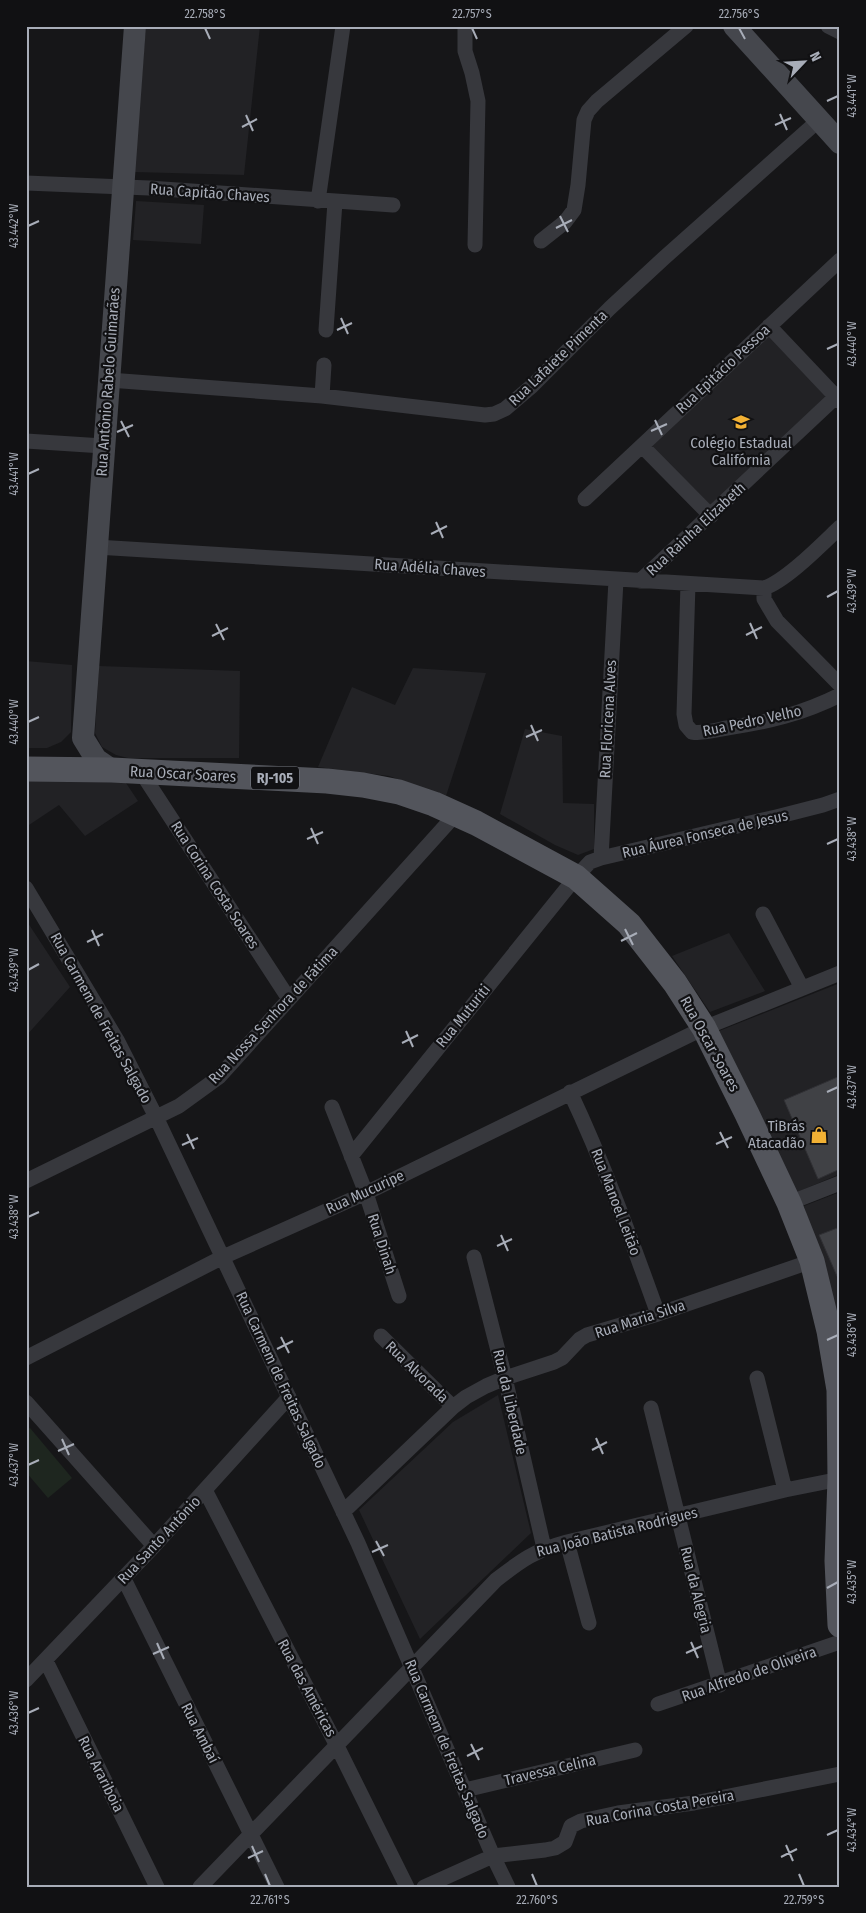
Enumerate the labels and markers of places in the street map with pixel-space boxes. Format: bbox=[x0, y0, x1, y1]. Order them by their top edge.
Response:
school or university icon: Colégio Estadual Califórnia bbox=[731, 412, 751, 432]
place label: Colégio Estadual Califórnia bbox=[690, 434, 792, 469]
place label: TiBrás Atacadão bbox=[748, 1117, 805, 1152]
shop icon: TiBrás Atacadão bbox=[809, 1125, 829, 1145]

